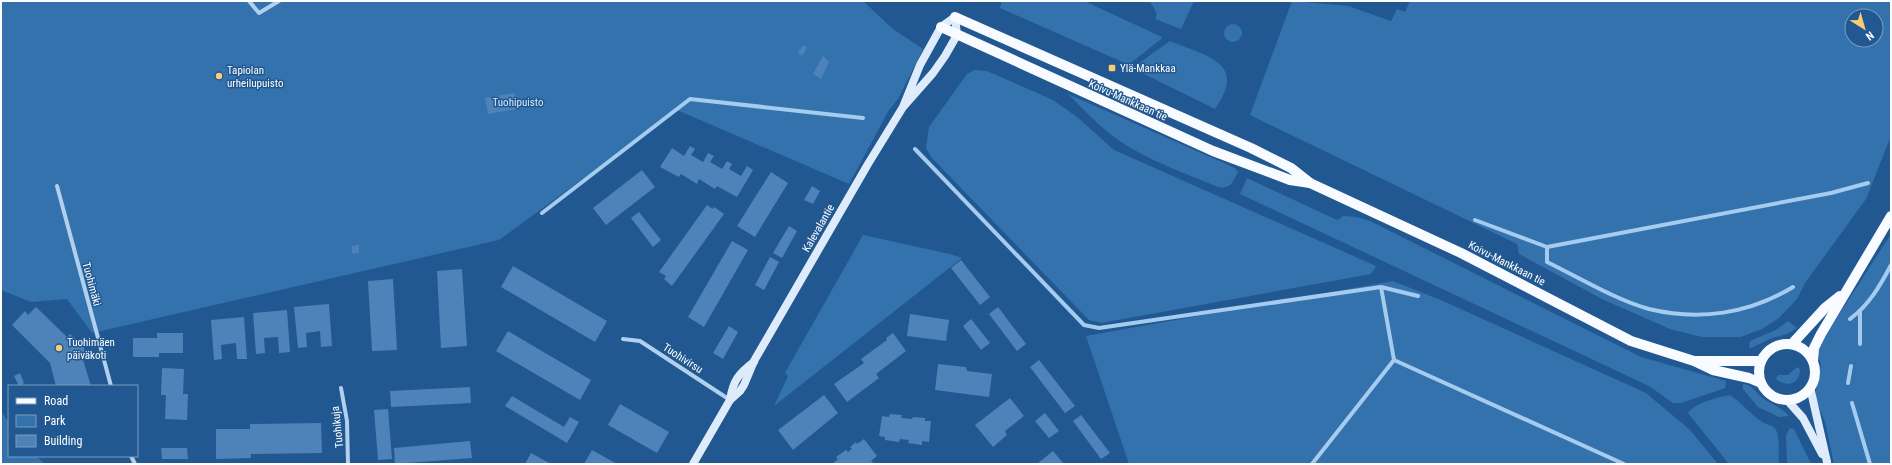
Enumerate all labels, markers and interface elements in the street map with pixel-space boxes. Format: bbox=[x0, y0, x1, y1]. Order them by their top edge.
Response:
north arrow bbox=[1844, 8, 1884, 48]
text: N bbox=[1863, 28, 1876, 43]
place label: Ylä-Mankkaa bbox=[1120, 62, 1176, 75]
marker: Ylä-Mankkaa bbox=[1107, 63, 1117, 73]
place label: Tapiolan urheilupuisto bbox=[227, 64, 284, 90]
marker: Tapiolan urheilupuisto bbox=[214, 71, 224, 81]
street label: Koivu-Mankkaan tie bbox=[1086, 77, 1169, 124]
park label: Tuohipuisto bbox=[493, 96, 544, 109]
street label: Kalevalantie bbox=[800, 202, 837, 254]
street label: Koivu-Mankkaan tie bbox=[1466, 238, 1548, 288]
street label: Tuohimäki bbox=[79, 261, 104, 308]
place label: Tuohimäen päiväkoti bbox=[67, 336, 115, 362]
street label: Tuohivirsu bbox=[660, 341, 705, 376]
marker: Tuohimäen päiväkoti bbox=[54, 343, 64, 353]
legend bbox=[8, 385, 138, 457]
text: Road bbox=[44, 394, 68, 408]
street label: Tuohikuja bbox=[329, 405, 346, 448]
text: Park bbox=[44, 414, 66, 428]
text: Building bbox=[44, 434, 82, 448]

